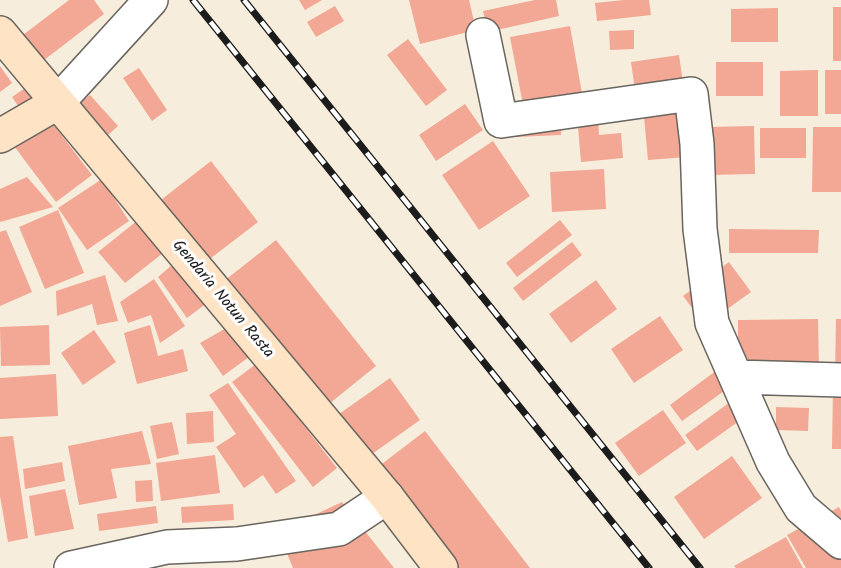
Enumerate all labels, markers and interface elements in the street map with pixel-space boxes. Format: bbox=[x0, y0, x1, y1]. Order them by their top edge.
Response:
street label: Gendaria Notun Rasta bbox=[167, 237, 277, 363]

